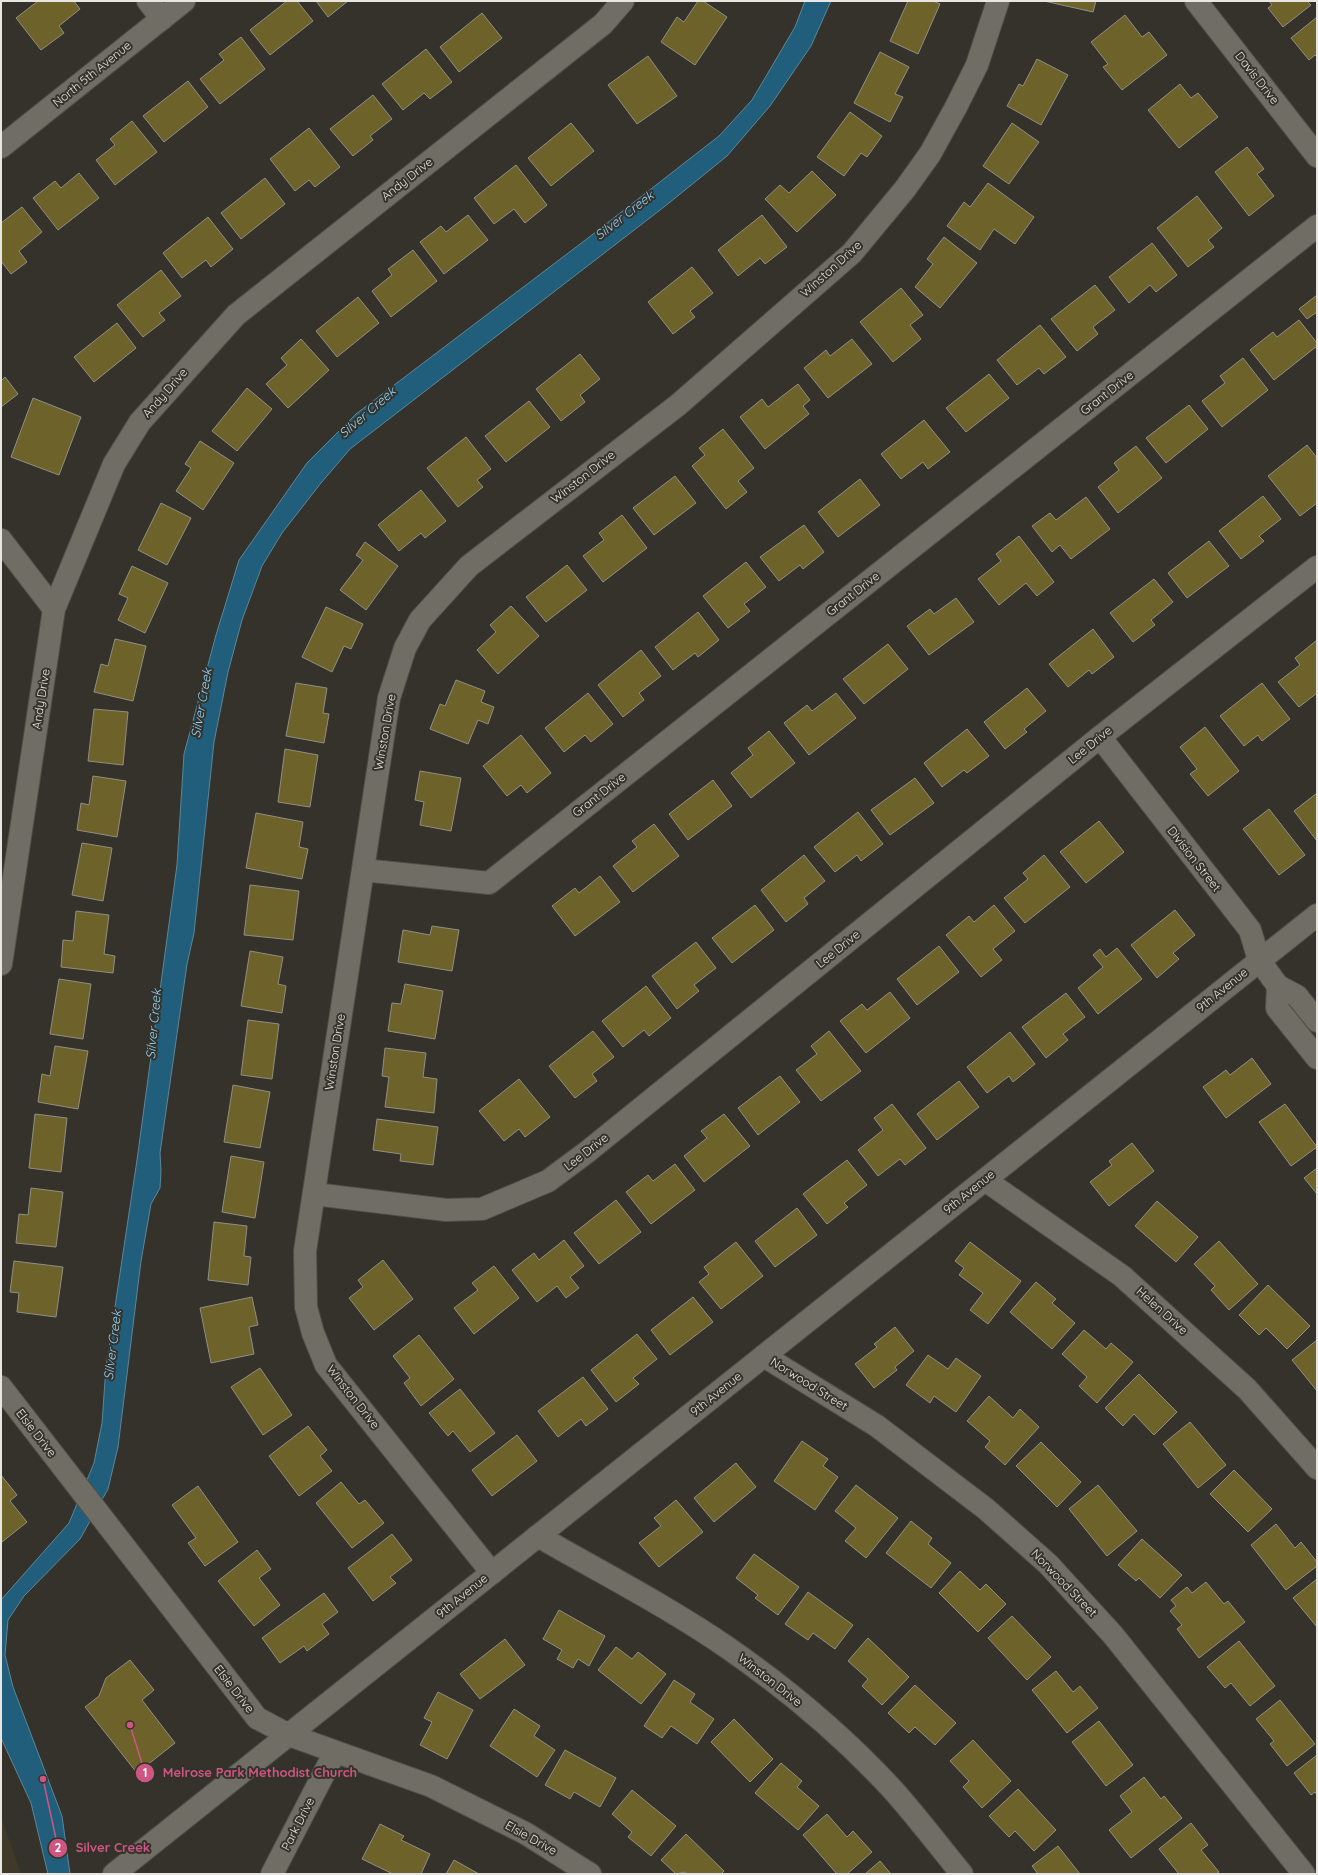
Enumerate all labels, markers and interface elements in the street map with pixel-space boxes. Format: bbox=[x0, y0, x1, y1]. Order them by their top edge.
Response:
street label: North 5th Avenue bbox=[49, 37, 134, 110]
street label: Davis Drive bbox=[1232, 48, 1283, 107]
street label: Andy Drive bbox=[378, 154, 435, 203]
water label: Silver Creek bbox=[591, 186, 657, 243]
street label: Winston Drive bbox=[797, 237, 864, 300]
street label: Andy Drive bbox=[139, 365, 190, 421]
street label: Grant Drive bbox=[1077, 367, 1136, 418]
water label: Silver Creek bbox=[335, 382, 400, 441]
street label: Winston Drive bbox=[548, 447, 618, 506]
street label: Grant Drive bbox=[823, 568, 882, 619]
water label: Silver Creek bbox=[187, 666, 215, 739]
street label: Andy Drive bbox=[28, 667, 53, 730]
street label: Winston Drive bbox=[370, 692, 399, 771]
street label: Lee Drive bbox=[1065, 722, 1115, 767]
street label: Grant Drive bbox=[569, 769, 628, 820]
street label: Division Street bbox=[1164, 823, 1224, 894]
street label: Lee Drive bbox=[813, 926, 863, 971]
street label: 9th Avenue bbox=[1193, 964, 1251, 1015]
water label: Silver Creek bbox=[142, 987, 164, 1060]
street label: Winston Drive bbox=[321, 1012, 348, 1091]
street label: Lee Drive bbox=[561, 1130, 611, 1174]
street label: 9th Avenue bbox=[940, 1166, 998, 1217]
street label: Helen Drive bbox=[1134, 1284, 1191, 1338]
water label: Silver Creek bbox=[100, 1308, 124, 1381]
street label: Norwood Street bbox=[768, 1354, 851, 1413]
street label: Winston Drive bbox=[324, 1362, 383, 1432]
street label: 9th Avenue bbox=[687, 1368, 745, 1419]
street label: Elsie Drive bbox=[13, 1406, 60, 1460]
street label: Norwood Street bbox=[1028, 1546, 1100, 1620]
street label: 9th Avenue bbox=[433, 1570, 491, 1621]
street label: Winston Drive bbox=[735, 1650, 805, 1709]
street label: Elsie Drive bbox=[211, 1662, 258, 1716]
callout: Melrose Park Methodist Church bbox=[135, 1760, 366, 1785]
text: Melrose Park Methodist Church bbox=[163, 1764, 357, 1780]
text: 1 bbox=[143, 1765, 147, 1780]
street label: Park Drive bbox=[278, 1795, 317, 1853]
street label: Elsie Drive bbox=[503, 1817, 560, 1858]
callout: Silver Creek bbox=[48, 1835, 158, 1860]
text: Silver Creek bbox=[76, 1839, 150, 1855]
text: 2 bbox=[55, 1840, 62, 1855]

